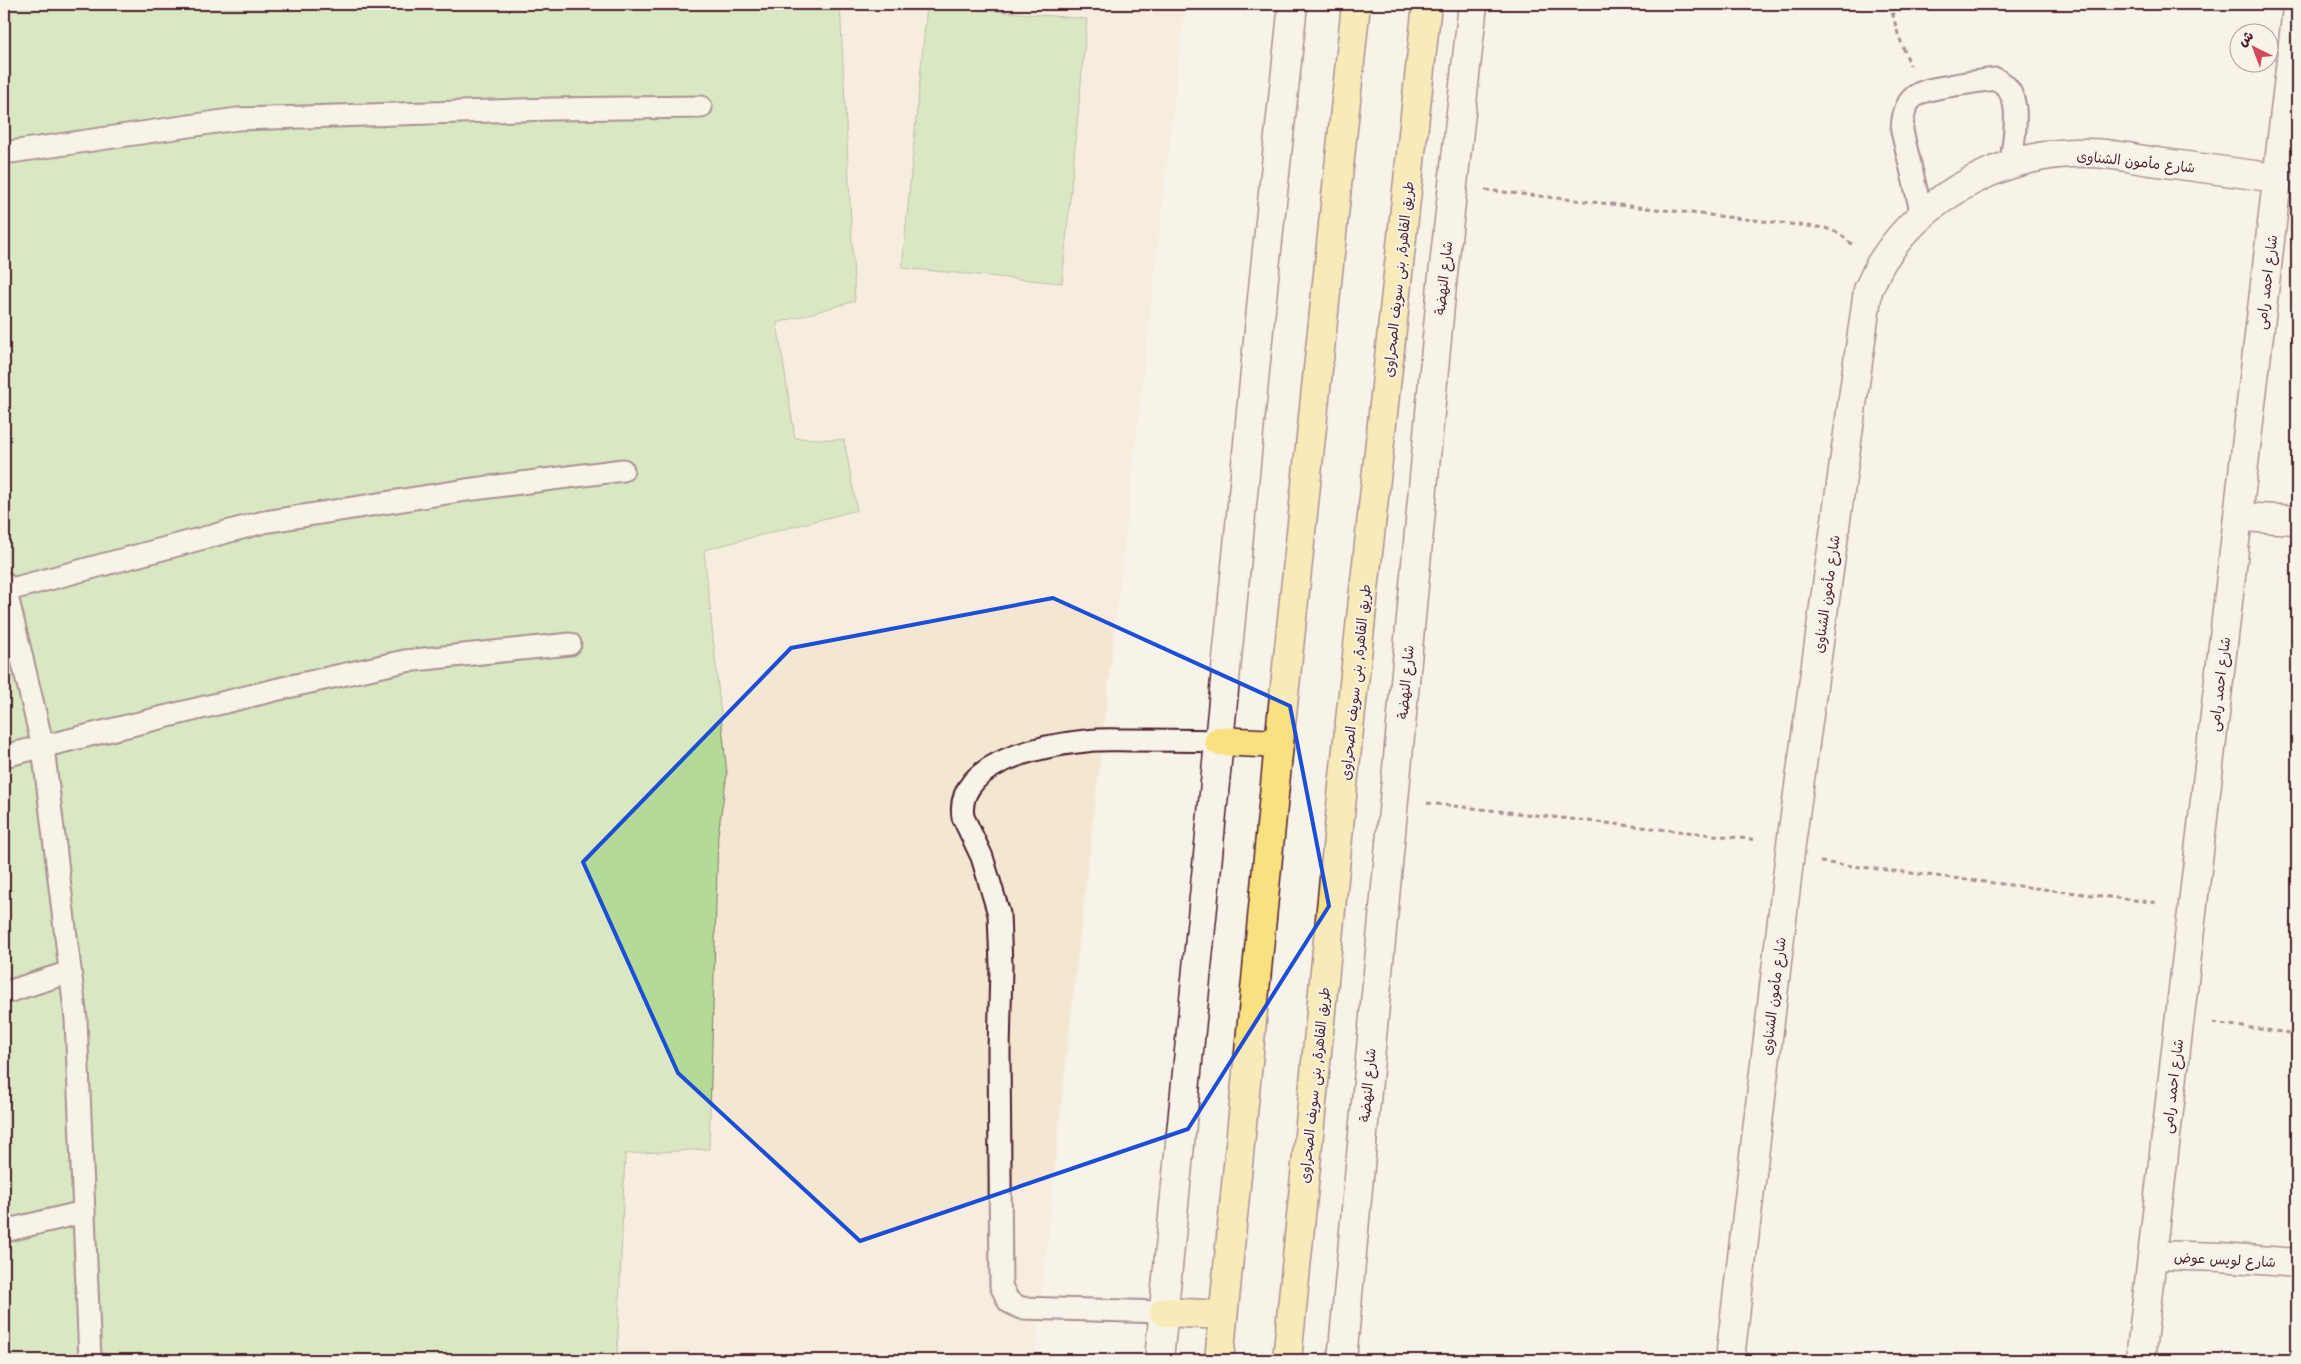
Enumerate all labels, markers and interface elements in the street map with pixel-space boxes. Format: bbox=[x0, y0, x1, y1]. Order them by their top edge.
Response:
north arrow bbox=[2228, 22, 2278, 72]
text: ش bbox=[2232, 25, 2258, 51]
street label: شارع مأمون الشناوى bbox=[2076, 144, 2196, 178]
street label: طريق القاهرة, بنى سويف الصحراوى bbox=[1377, 180, 1419, 378]
street label: شارع احمد رامى bbox=[2250, 233, 2282, 331]
street label: شارع النهضة bbox=[1429, 240, 1457, 316]
street label: شارع مأمون الشناوى bbox=[1807, 534, 1845, 654]
street label: طريق القاهرة, بنى سويف الصحراوى bbox=[1334, 583, 1376, 781]
street label: شارع احمد رامى bbox=[2203, 635, 2235, 733]
street label: شارع النهضة bbox=[1391, 644, 1419, 720]
street label: شارع مأمون الشناوى bbox=[1755, 936, 1791, 1056]
street label: طريق القاهرة, بنى سويف الصحراوى bbox=[1293, 986, 1335, 1184]
street label: شارع احمد رامى bbox=[2156, 1037, 2188, 1135]
street label: شارع النهضة bbox=[1353, 1047, 1381, 1123]
street label: شارع لويس عوض bbox=[2174, 1246, 2276, 1272]

